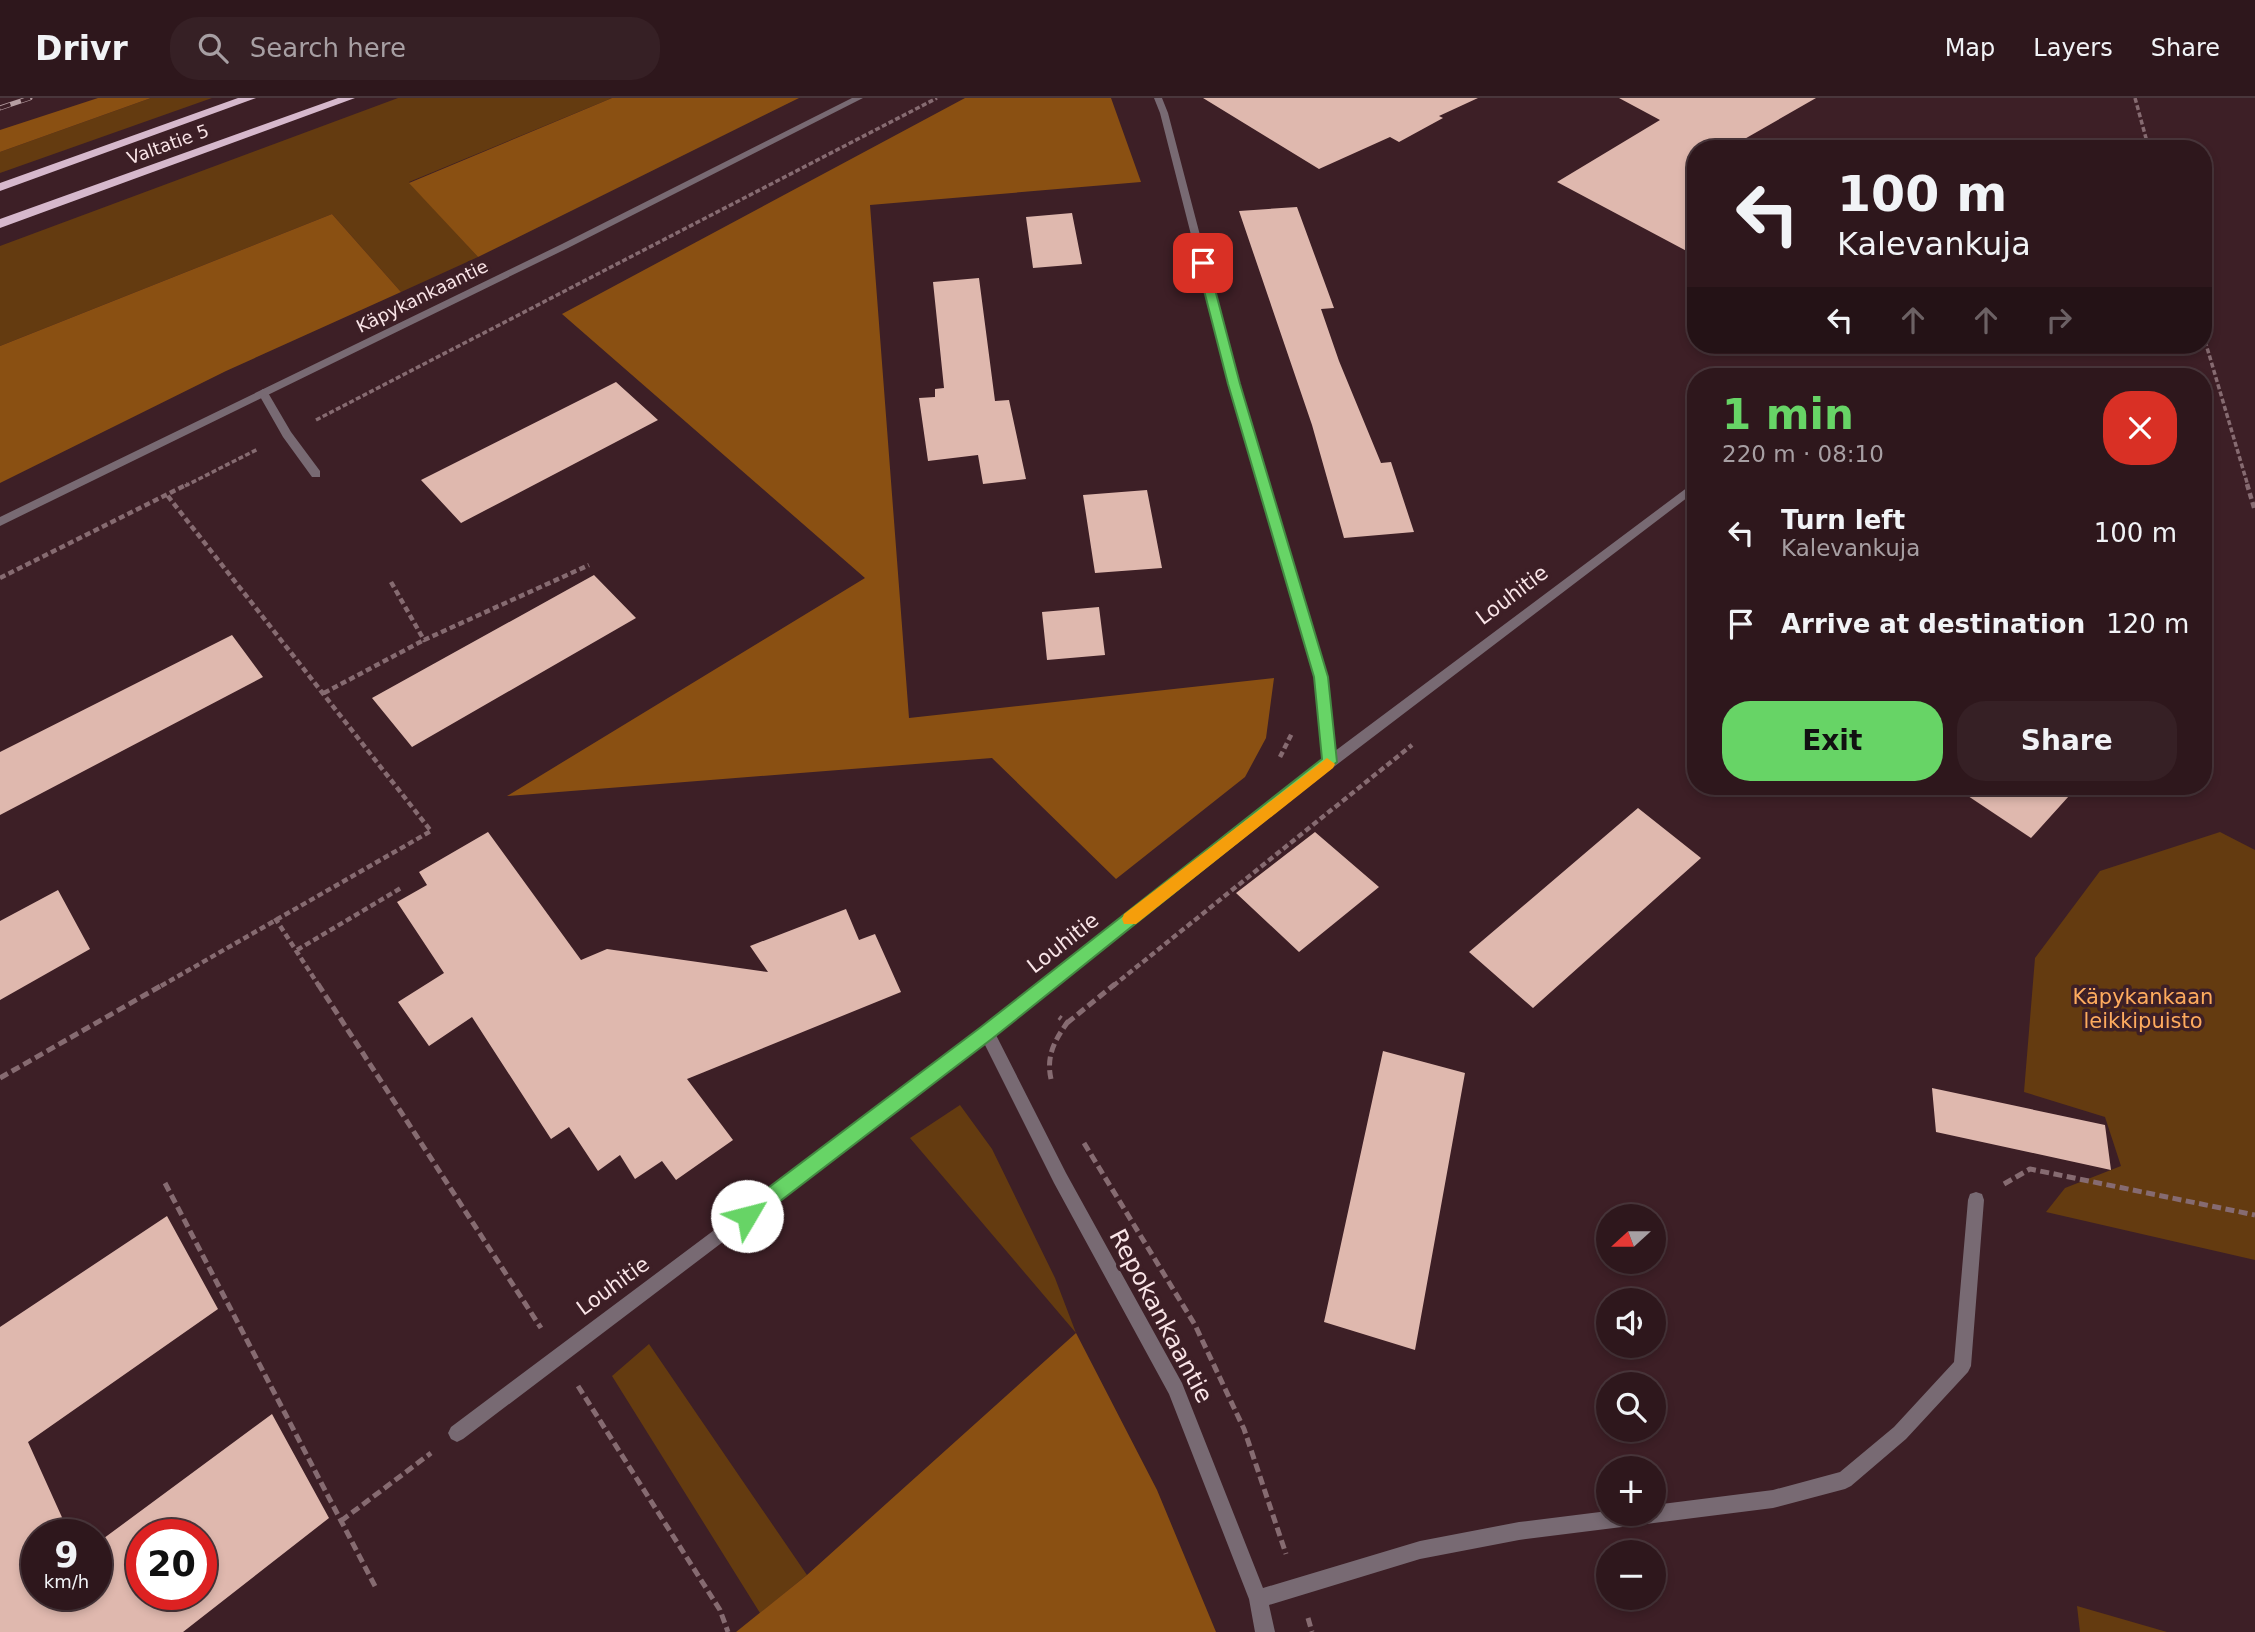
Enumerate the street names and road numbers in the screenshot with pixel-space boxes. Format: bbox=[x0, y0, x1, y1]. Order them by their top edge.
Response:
street label: Valtatie 5 bbox=[124, 120, 212, 168]
street label: Käpykankaantie bbox=[353, 255, 491, 337]
street label: Louhitie bbox=[1471, 560, 1553, 630]
street label: Louhitie bbox=[1023, 908, 1103, 978]
street label: Repokankaantie bbox=[1103, 1224, 1219, 1408]
street label: Louhitie bbox=[572, 1252, 654, 1320]

